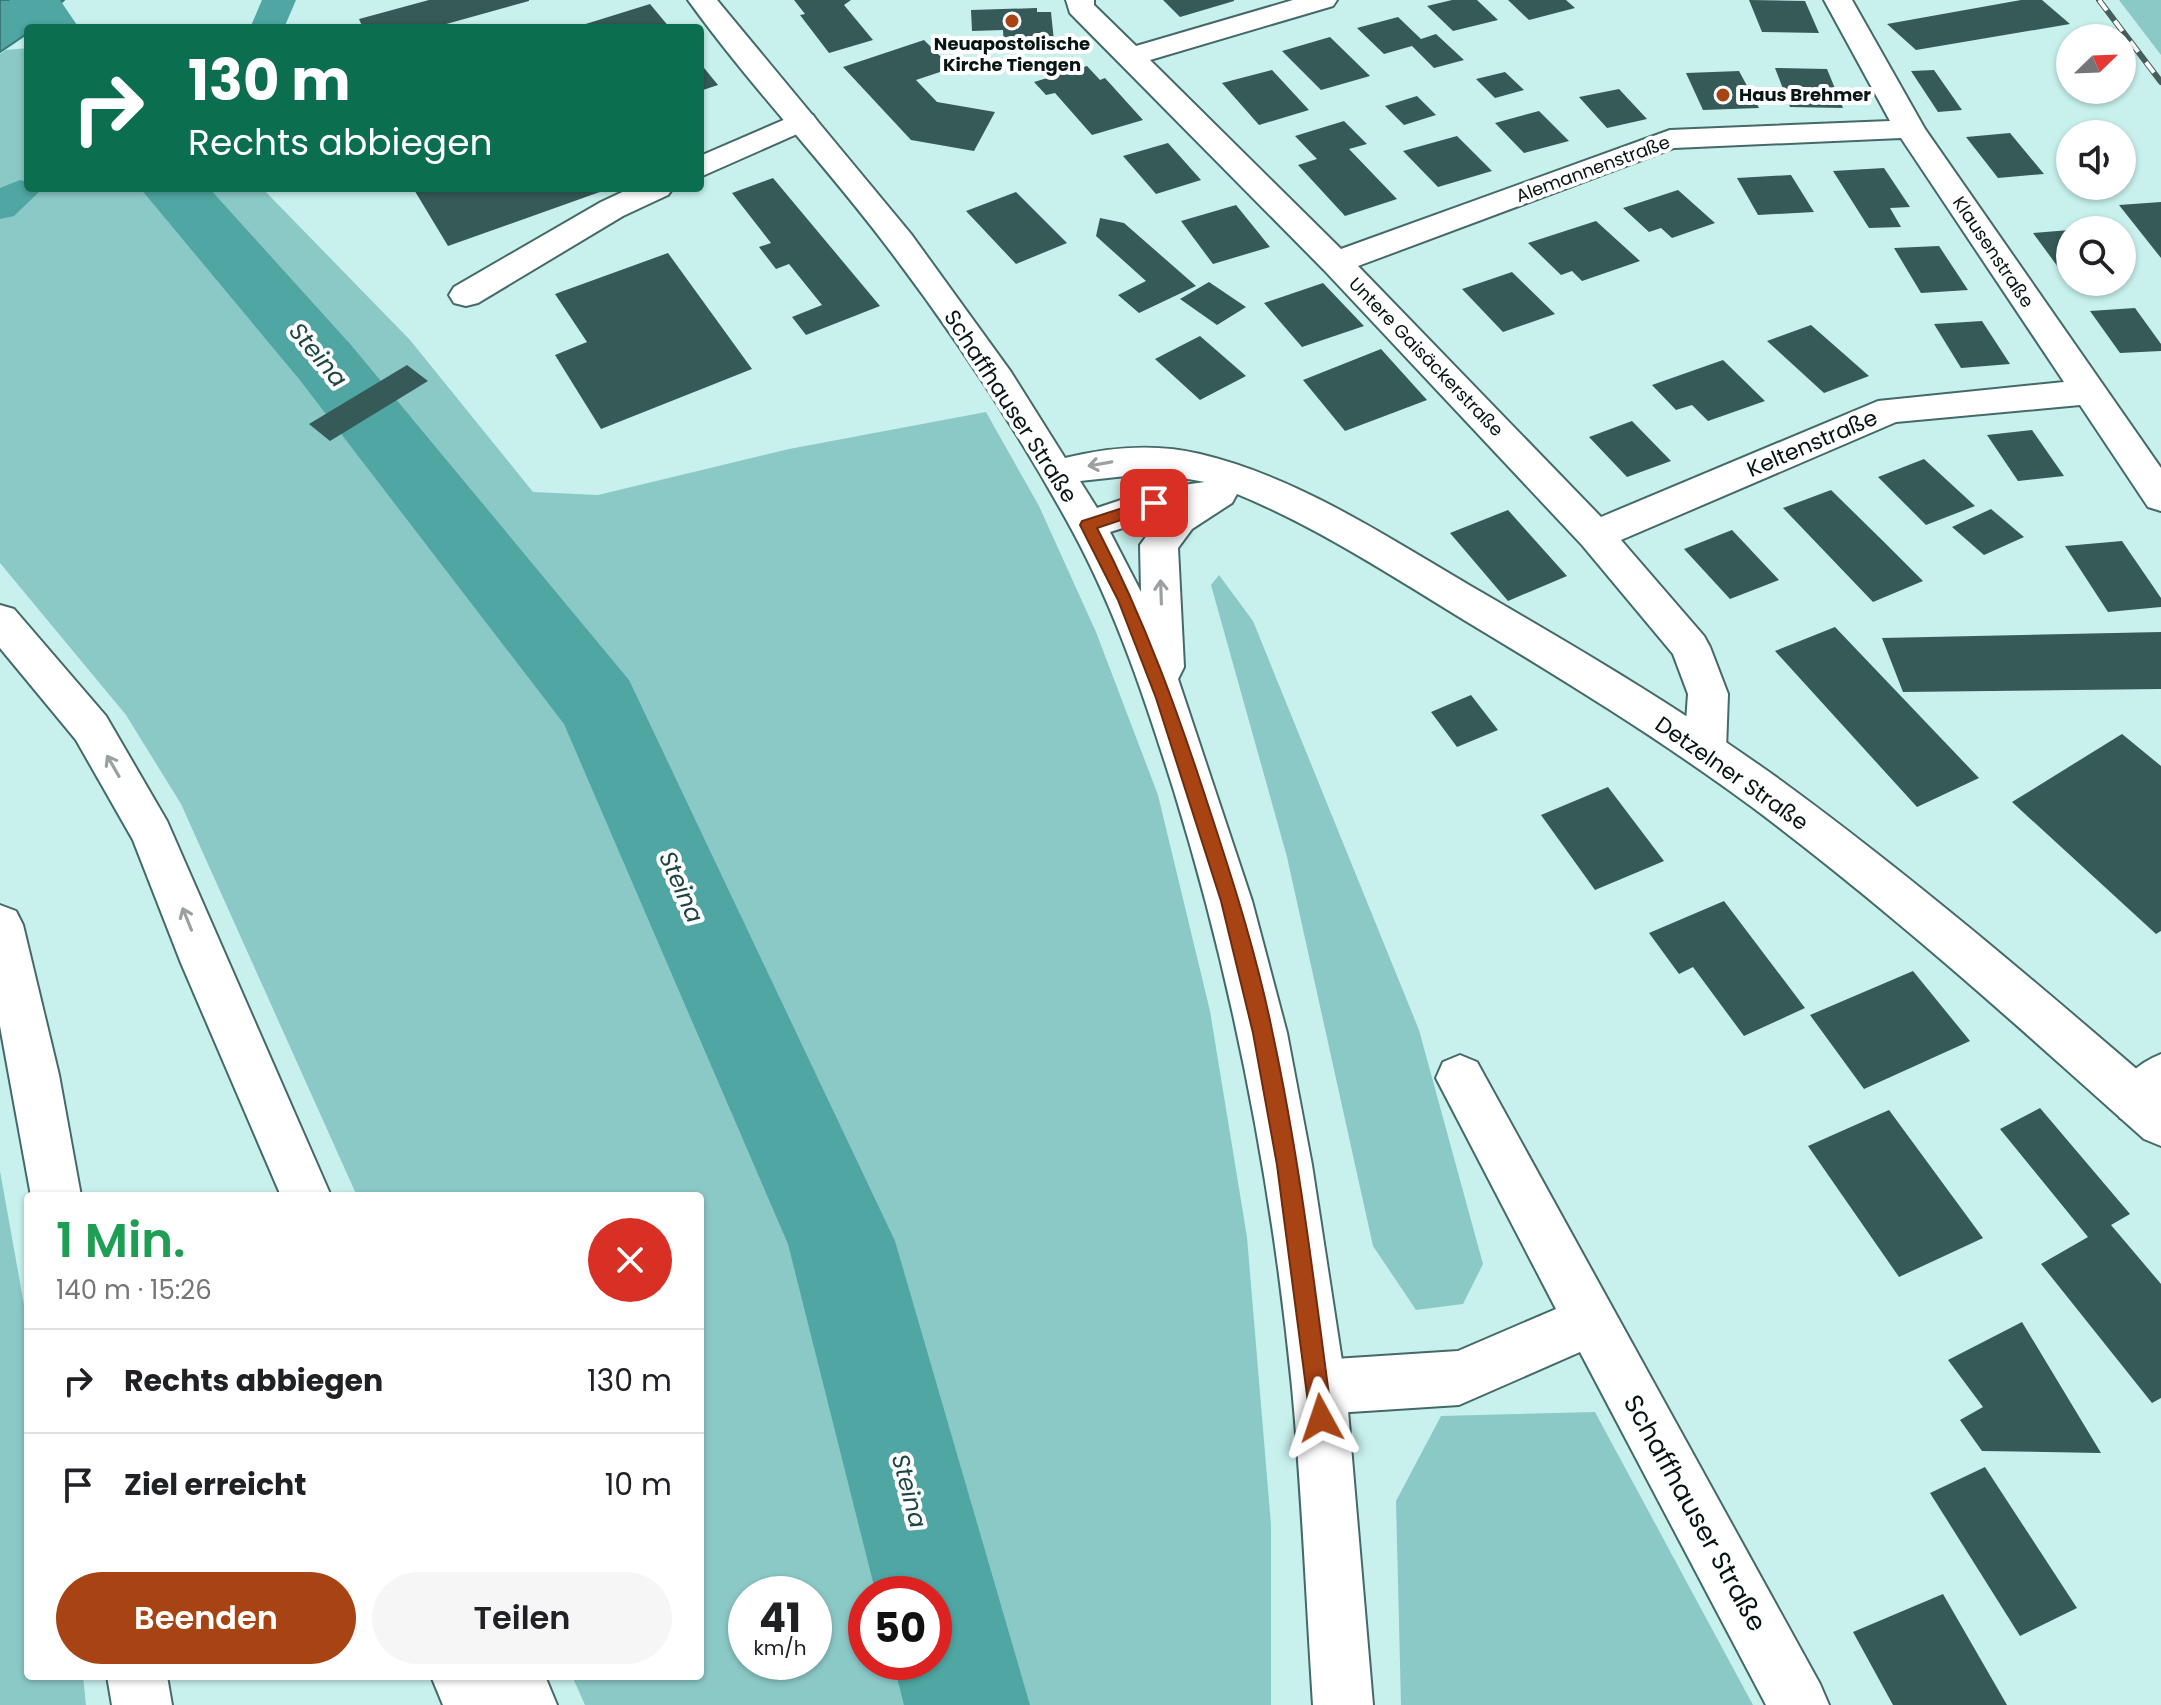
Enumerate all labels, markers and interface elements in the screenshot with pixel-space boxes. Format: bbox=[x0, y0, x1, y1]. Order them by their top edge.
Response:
marker: Neuapostolische Kirche Tiengen bbox=[1003, 12, 1021, 30]
north arrow bbox=[2056, 24, 2136, 104]
map controls bbox=[2056, 24, 2136, 296]
place label: Neuapostolische Kirche Tiengen bbox=[934, 31, 1090, 77]
text: 130 m bbox=[188, 41, 351, 120]
icon: right bbox=[56, 56, 160, 160]
place label: Haus Brehmer bbox=[1739, 82, 1871, 107]
marker: Haus Brehmer bbox=[1714, 86, 1732, 104]
text: Rechts abbiegen bbox=[188, 117, 493, 168]
button: sound bbox=[2056, 120, 2136, 200]
street label: Alemannenstraße bbox=[1512, 129, 1673, 208]
street label: Klausenstraße bbox=[1947, 191, 2040, 312]
button: search bbox=[2056, 216, 2136, 296]
street label: Untere Gaisäckerstraße bbox=[1344, 272, 1509, 442]
street label: Schaffhauser Straße bbox=[936, 304, 1085, 509]
water label: Steina bbox=[282, 315, 355, 394]
street label: Keltenstraße bbox=[1742, 402, 1882, 485]
one-way arrow bbox=[1088, 457, 1113, 472]
pin bbox=[1120, 469, 1188, 537]
icon: arrive bbox=[1132, 481, 1176, 525]
one-way arrow bbox=[1153, 579, 1168, 606]
street label: Detzelner Straße bbox=[1649, 709, 1815, 838]
one-way arrow bbox=[105, 755, 121, 778]
water label: Steina bbox=[651, 846, 712, 928]
one-way arrow bbox=[178, 907, 193, 932]
text: 1 Min. bbox=[56, 1207, 186, 1274]
button: close bbox=[588, 1218, 672, 1302]
text: 140 m · 15:26 bbox=[56, 1272, 212, 1308]
icon: right bbox=[56, 1359, 100, 1403]
text: Rechts abbiegen bbox=[124, 1359, 383, 1402]
text: 130 m bbox=[587, 1359, 672, 1402]
position arrow bbox=[1279, 1376, 1363, 1460]
street label: Schaffhauser Straße bbox=[1615, 1388, 1775, 1638]
water label: Steina bbox=[884, 1450, 935, 1531]
icon: arrive bbox=[56, 1463, 100, 1507]
text: Ziel erreicht bbox=[124, 1463, 306, 1506]
text: 10 m bbox=[605, 1463, 672, 1506]
button: Beenden bbox=[56, 1572, 356, 1664]
button: Teilen bbox=[372, 1572, 672, 1664]
speed limit sign: 50 bbox=[848, 1576, 952, 1680]
text: 41 bbox=[759, 1590, 801, 1646]
text: km/h bbox=[753, 1634, 807, 1662]

